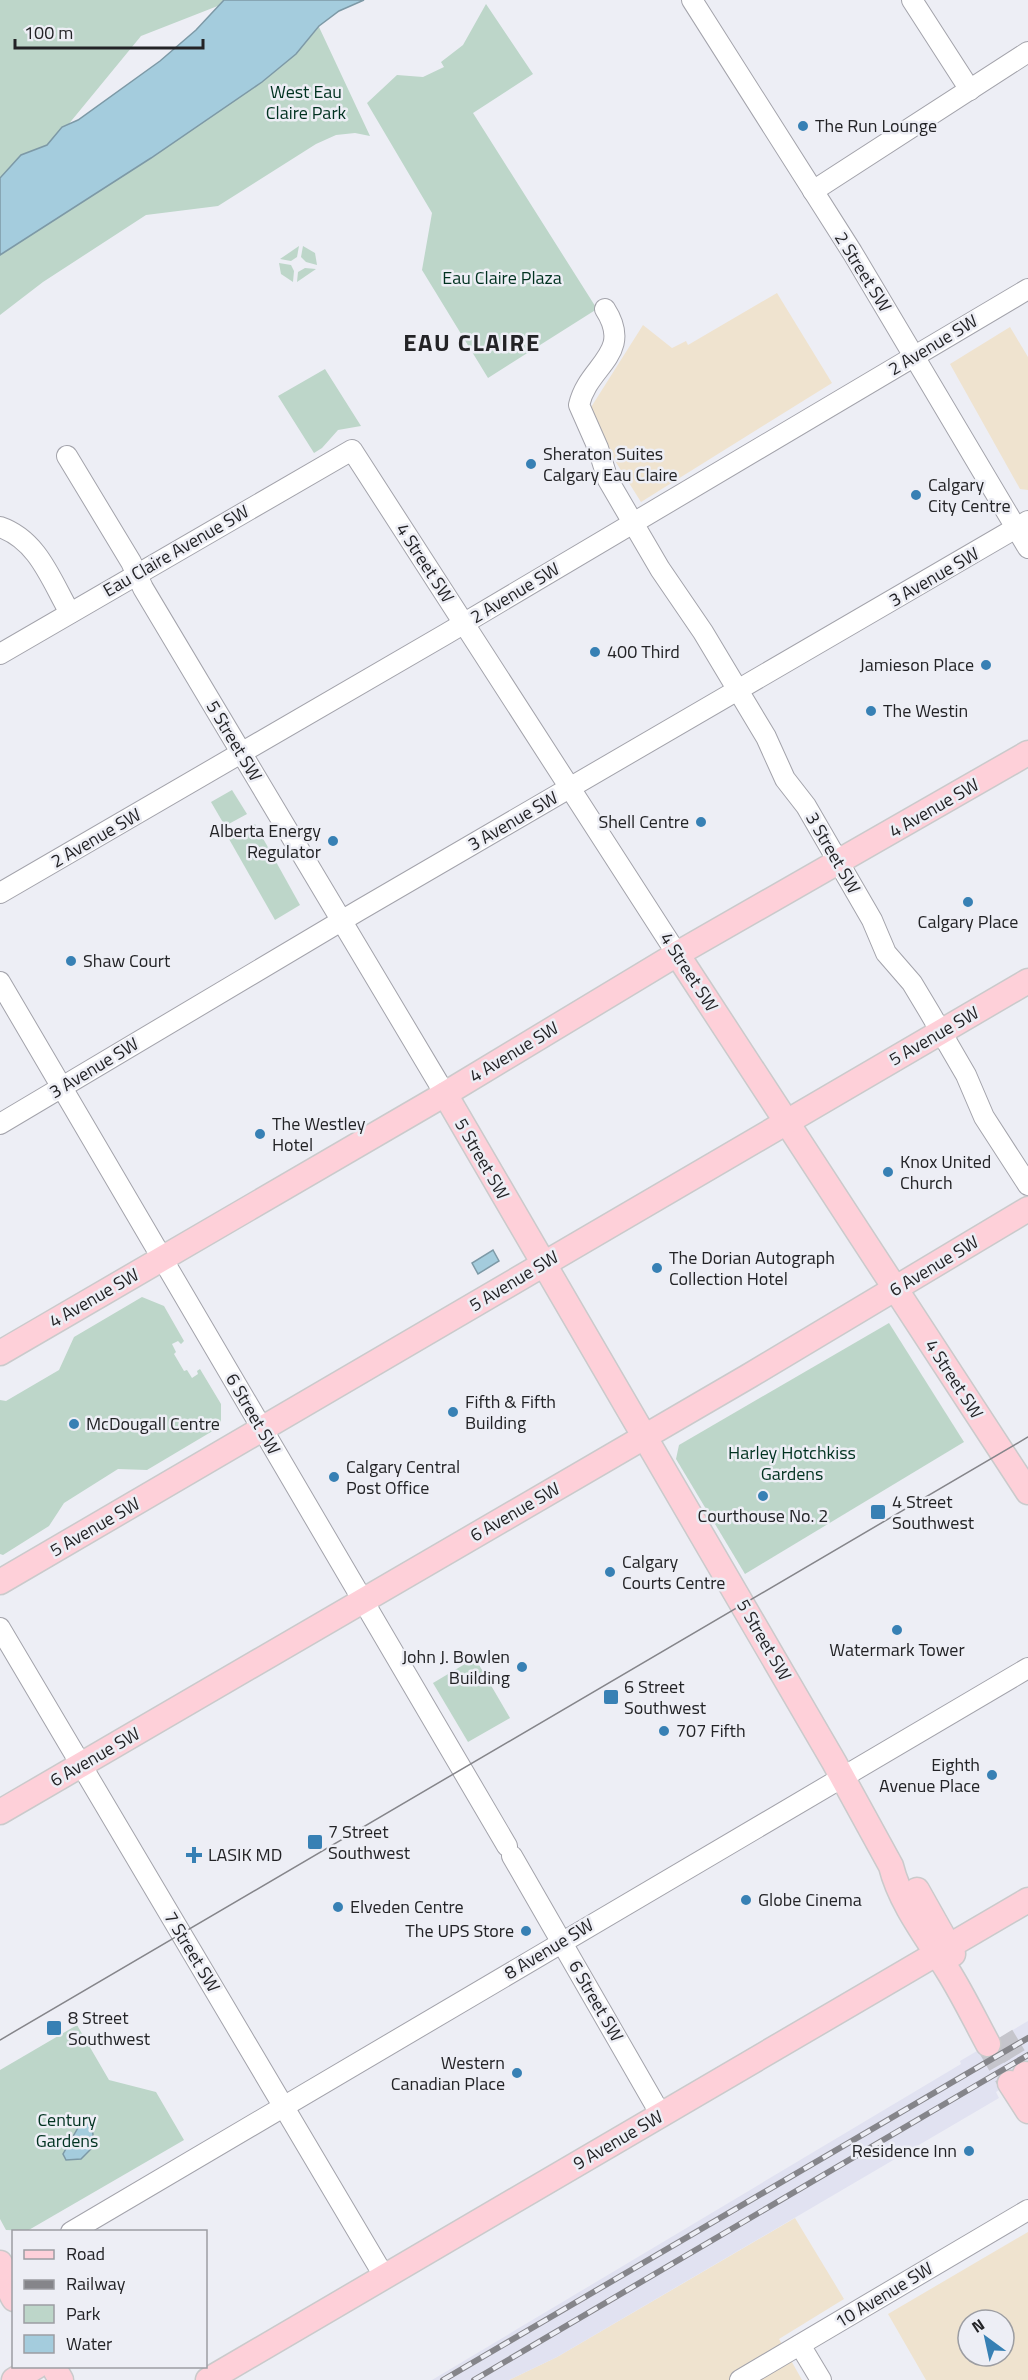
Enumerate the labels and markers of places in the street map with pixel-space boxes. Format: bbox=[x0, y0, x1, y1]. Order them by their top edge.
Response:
place label: The Run Lounge bbox=[815, 112, 937, 139]
marker: The Run Lounge bbox=[796, 119, 810, 133]
place label: Sheraton Suites Calgary Eau Claire bbox=[543, 440, 678, 488]
marker: Sheraton Suites Calgary Eau Claire bbox=[524, 457, 538, 471]
place label: Calgary City Centre bbox=[928, 471, 1010, 519]
marker: Calgary City Centre bbox=[909, 488, 923, 502]
place label: 400 Third bbox=[607, 638, 680, 665]
marker: 400 Third bbox=[588, 645, 602, 659]
place label: Jamieson Place bbox=[860, 651, 974, 678]
marker: Jamieson Place bbox=[979, 658, 993, 672]
place label: The Westin bbox=[883, 697, 968, 724]
marker: The Westin bbox=[864, 704, 878, 718]
place label: Shell Centre bbox=[598, 808, 689, 835]
marker: Shell Centre bbox=[694, 815, 708, 829]
place label: Alberta Energy Regulator bbox=[209, 817, 321, 865]
marker: Alberta Energy Regulator bbox=[326, 834, 340, 848]
marker: Calgary Place bbox=[961, 895, 975, 909]
place label: Calgary Place bbox=[918, 908, 1018, 935]
place label: Shaw Court bbox=[83, 947, 171, 974]
marker: Shaw Court bbox=[64, 954, 78, 968]
place label: The Westley Hotel bbox=[272, 1110, 366, 1158]
marker: The Westley Hotel bbox=[253, 1127, 267, 1141]
place label: Knox United Church bbox=[900, 1148, 991, 1196]
marker: Knox United Church bbox=[881, 1165, 895, 1179]
place label: The Dorian Autograph Collection Hotel bbox=[669, 1244, 835, 1292]
marker: The Dorian Autograph Collection Hotel bbox=[650, 1261, 664, 1275]
place label: Fifth & Fifth Building bbox=[465, 1388, 556, 1436]
marker: Fifth & Fifth Building bbox=[446, 1405, 460, 1419]
place label: McDougall Centre bbox=[86, 1410, 220, 1437]
marker: McDougall Centre bbox=[67, 1417, 81, 1431]
place label: Calgary Central Post Office bbox=[346, 1453, 460, 1501]
marker: Calgary Central Post Office bbox=[327, 1470, 341, 1484]
place label: 4 Street Southwest bbox=[892, 1488, 975, 1536]
marker: Courthouse No. 2 bbox=[756, 1489, 770, 1503]
place label: Courthouse No. 2 bbox=[698, 1502, 828, 1529]
marker: 4 Street Southwest bbox=[869, 1503, 887, 1521]
place label: Calgary Courts Centre bbox=[622, 1548, 725, 1596]
marker: Calgary Courts Centre bbox=[603, 1565, 617, 1579]
marker: Watermark Tower bbox=[890, 1623, 904, 1637]
place label: Watermark Tower bbox=[829, 1636, 965, 1663]
place label: John J. Bowlen Building bbox=[402, 1643, 510, 1691]
marker: John J. Bowlen Building bbox=[515, 1660, 529, 1674]
place label: 6 Street Southwest bbox=[624, 1673, 707, 1721]
marker: 6 Street Southwest bbox=[602, 1688, 620, 1706]
place label: 707 Fifth bbox=[676, 1717, 746, 1744]
marker: 707 Fifth bbox=[657, 1724, 671, 1738]
place label: Eighth Avenue Place bbox=[879, 1751, 980, 1799]
marker: Eighth Avenue Place bbox=[985, 1768, 999, 1782]
place label: 7 Street Southwest bbox=[328, 1818, 411, 1866]
marker: 7 Street Southwest bbox=[306, 1833, 324, 1851]
place label: LASIK MD bbox=[208, 1841, 282, 1868]
marker: LASIK MD bbox=[185, 1846, 203, 1864]
place label: Globe Cinema bbox=[758, 1886, 862, 1913]
place label: Elveden Centre bbox=[350, 1893, 464, 1920]
marker: Globe Cinema bbox=[739, 1893, 753, 1907]
marker: Elveden Centre bbox=[331, 1900, 345, 1914]
place label: The UPS Store bbox=[405, 1917, 514, 1944]
marker: The UPS Store bbox=[519, 1924, 533, 1938]
place label: 8 Street Southwest bbox=[68, 2004, 151, 2052]
marker: 8 Street Southwest bbox=[45, 2019, 63, 2037]
place label: Western Canadian Place bbox=[391, 2049, 505, 2097]
marker: Western Canadian Place bbox=[510, 2066, 524, 2080]
place label: Residence Inn bbox=[852, 2137, 957, 2164]
marker: Residence Inn bbox=[962, 2144, 976, 2158]

